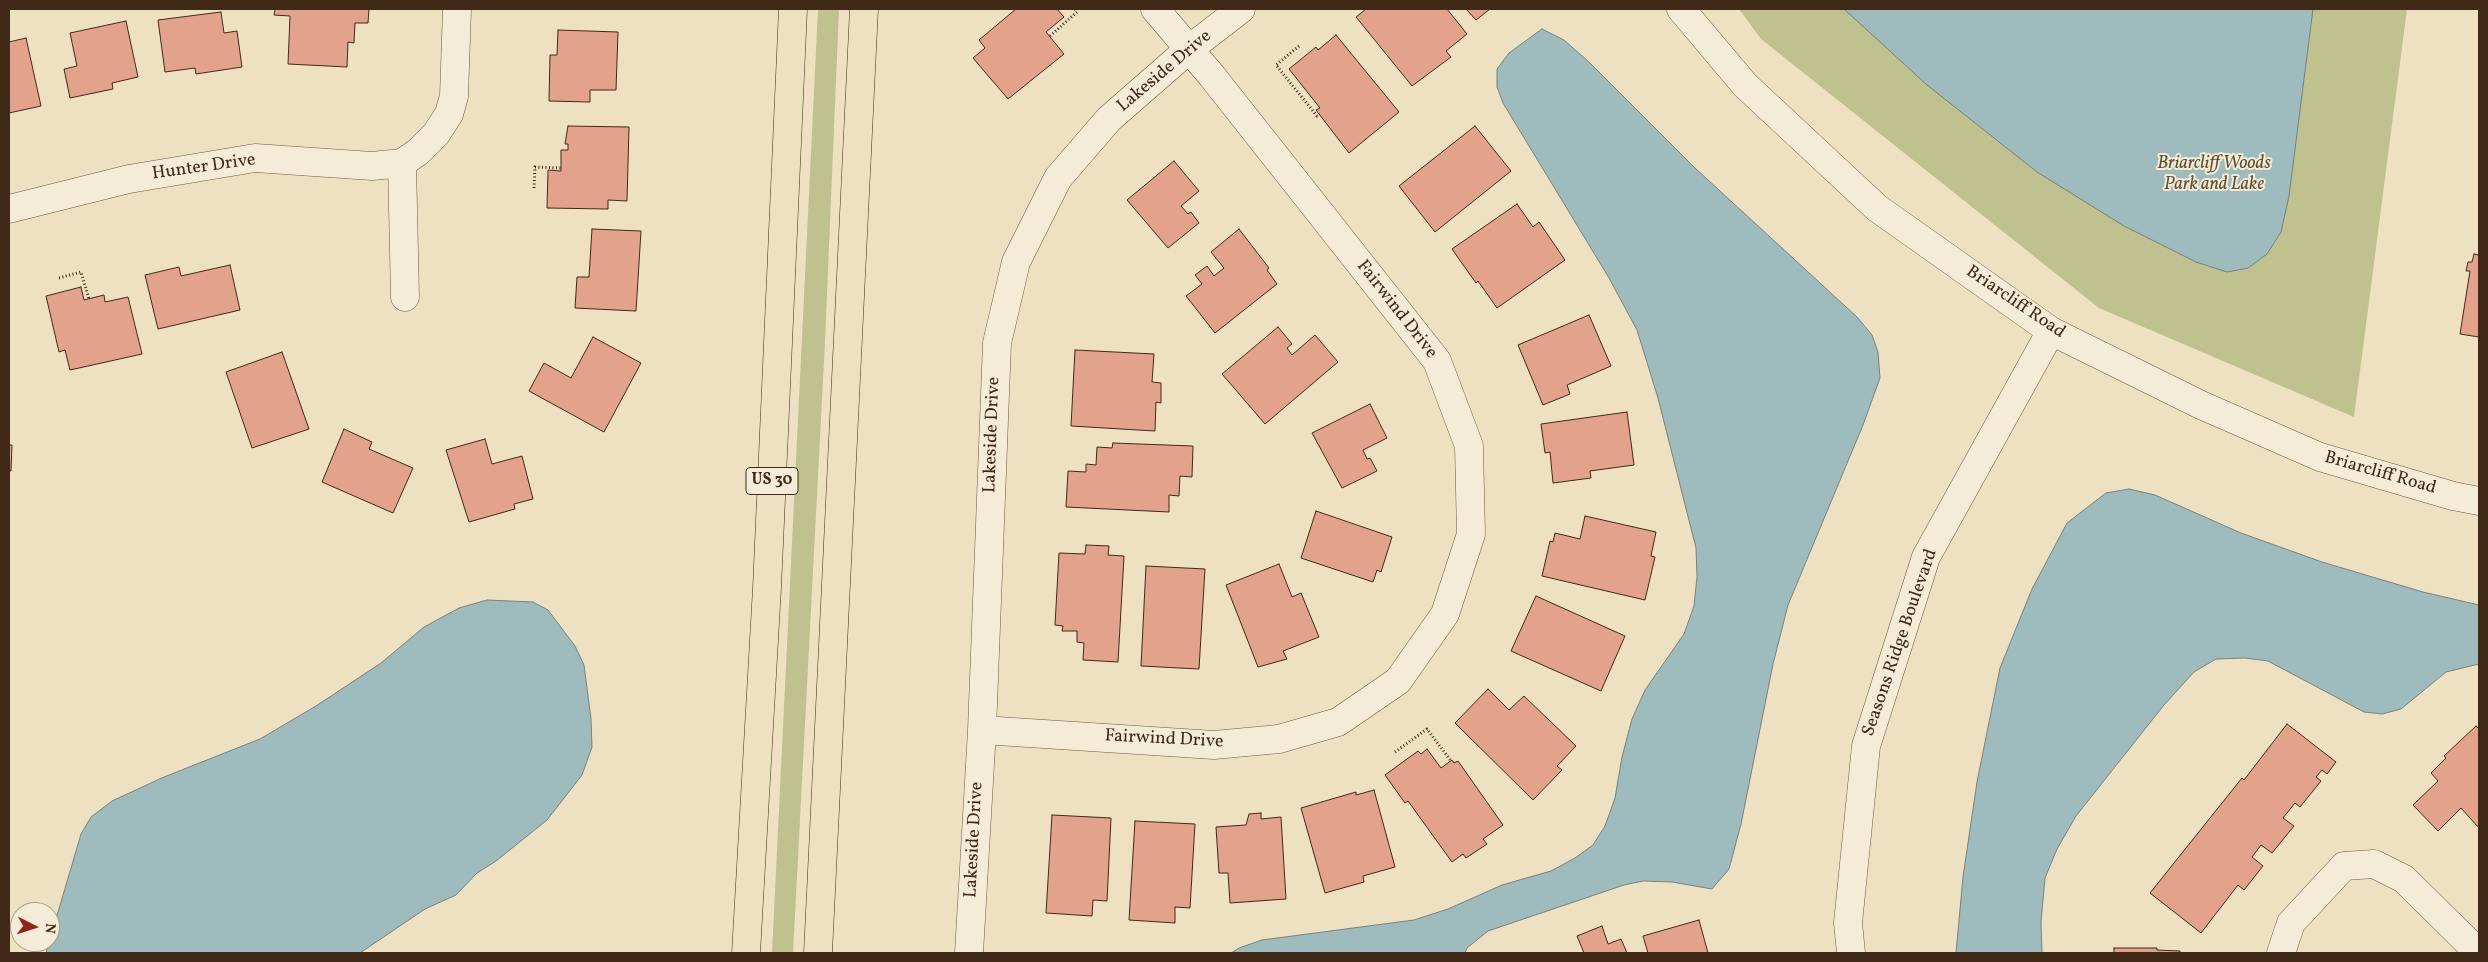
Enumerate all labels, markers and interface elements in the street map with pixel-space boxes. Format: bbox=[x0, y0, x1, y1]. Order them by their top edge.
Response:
street label: Lakeside Drive bbox=[1113, 26, 1217, 118]
street label: Hunter Drive bbox=[151, 150, 257, 186]
park label: Briarcliff Woods Park and Lake bbox=[2157, 154, 2271, 196]
street label: Fairwind Drive bbox=[1351, 256, 1441, 364]
street label: Briarcliff Road bbox=[1961, 262, 2069, 344]
street label: Lakeside Drive bbox=[980, 376, 1006, 494]
street label: Briarcliff Road bbox=[2322, 448, 2438, 500]
road number: US 30 bbox=[746, 468, 798, 494]
street label: Seasons Ridge Boulevard bbox=[1859, 546, 1943, 740]
street label: Fairwind Drive bbox=[1104, 726, 1224, 754]
street label: Lakeside Drive bbox=[961, 781, 989, 899]
north arrow bbox=[10, 902, 60, 952]
text: N bbox=[40, 922, 59, 934]

